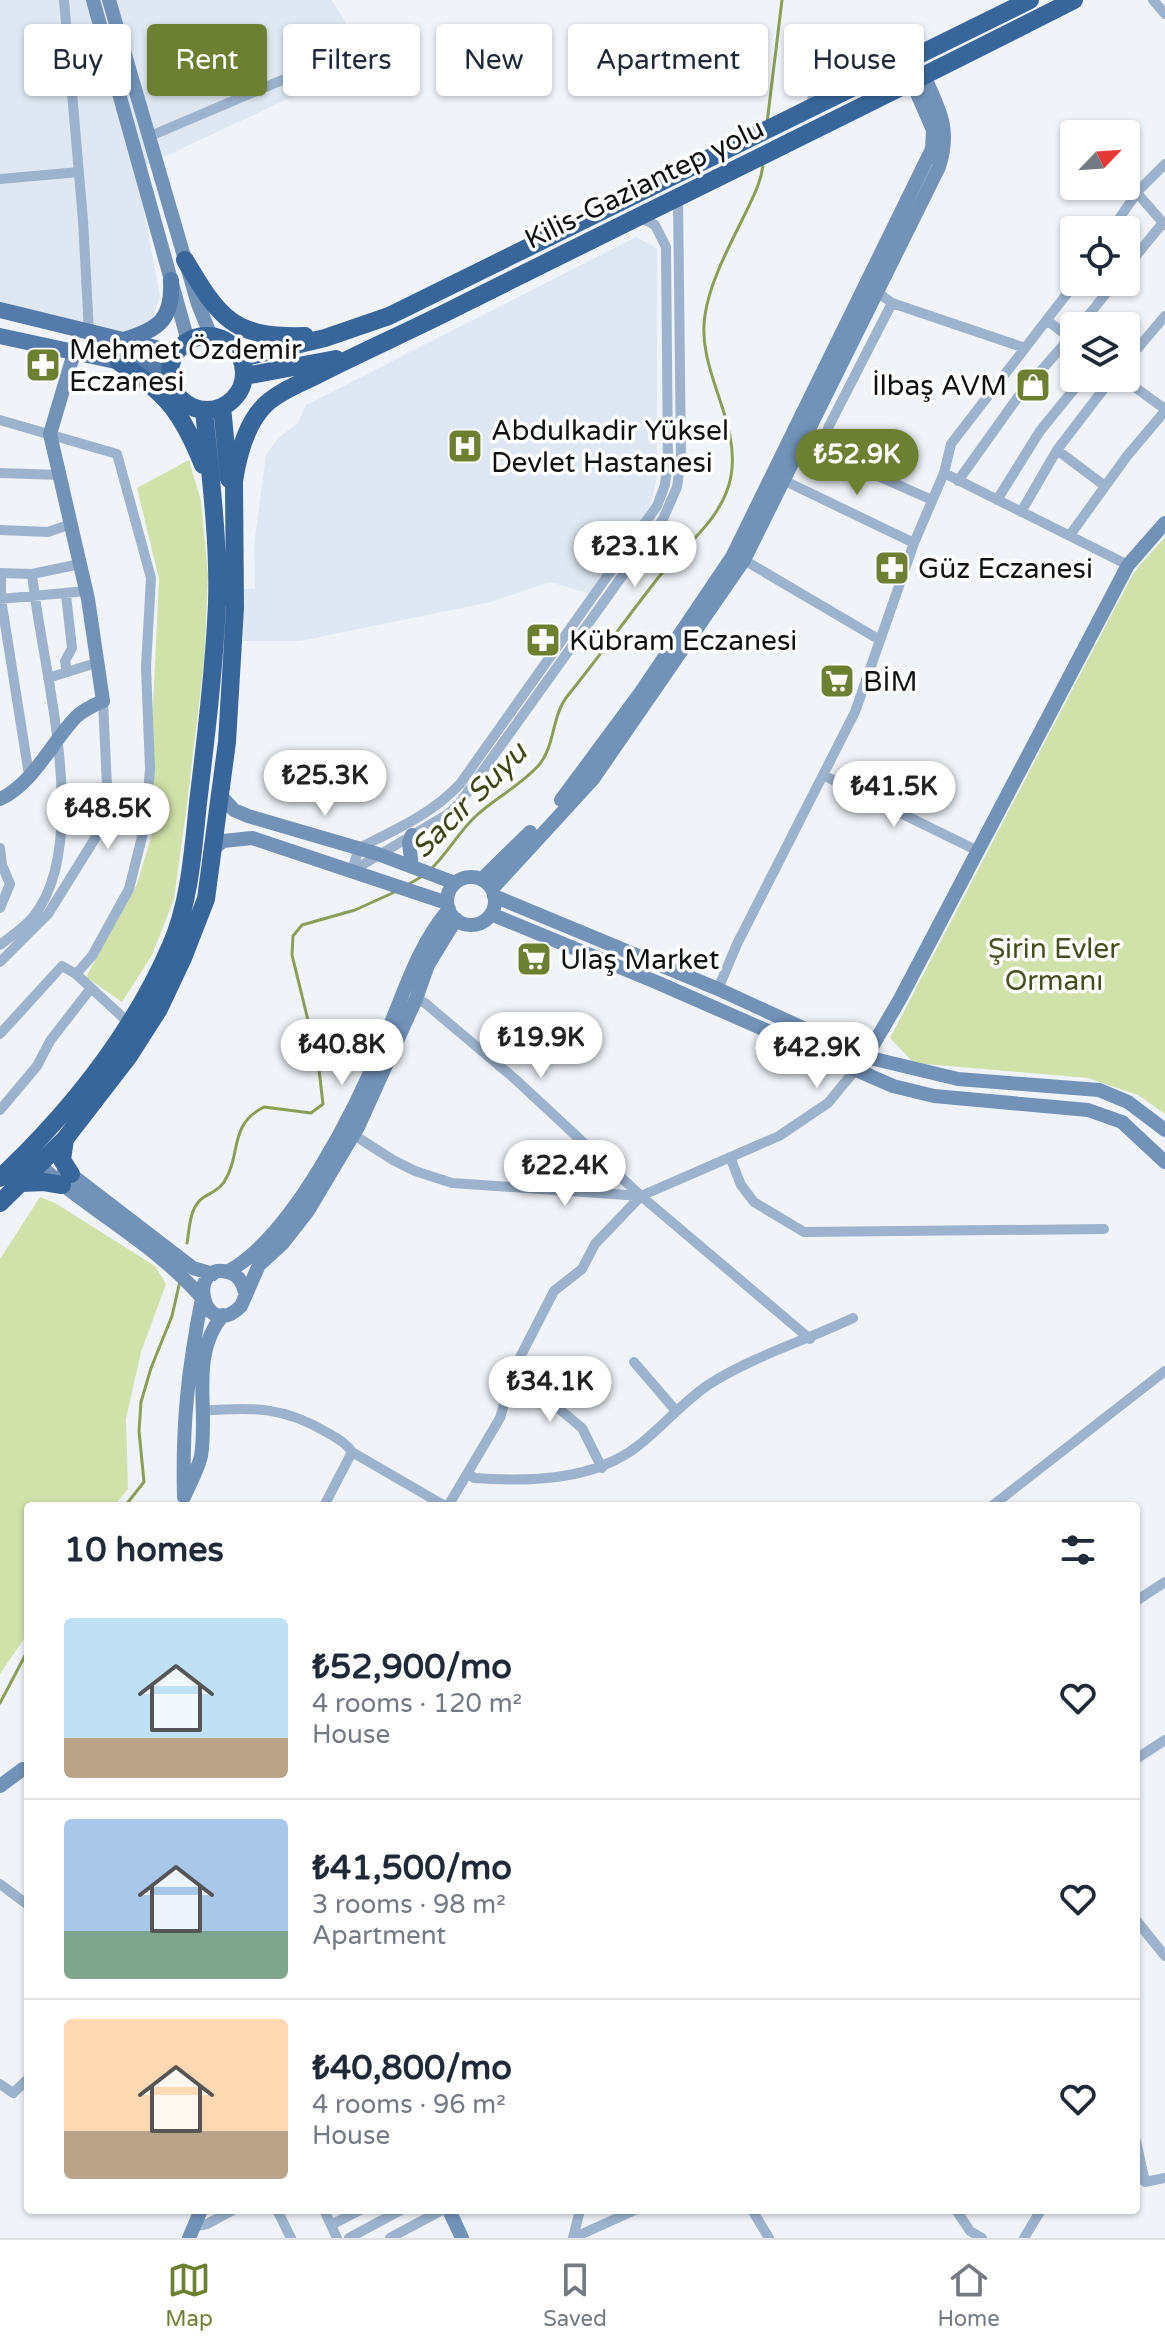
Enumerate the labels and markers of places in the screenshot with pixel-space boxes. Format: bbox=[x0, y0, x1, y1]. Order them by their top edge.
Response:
place label: Mehmet Özdemir Eczanesi bbox=[69, 333, 302, 399]
pharmacy icon: Mehmet Özdemir Eczanesi bbox=[24, 346, 62, 384]
shop icon: İlbaş AVM bbox=[1014, 366, 1052, 404]
place label: İlbaş AVM bbox=[872, 369, 1007, 403]
place label: Abdulkadir Yüksel Devlet Hastanesi bbox=[491, 414, 729, 480]
hospital icon: Abdulkadir Yüksel Devlet Hastanesi bbox=[446, 427, 484, 465]
pin: ₺52.9K bbox=[792, 429, 922, 497]
pin: ₺23.1K bbox=[570, 521, 700, 589]
pharmacy icon: Güz Eczanesi bbox=[873, 549, 911, 587]
place label: Güz Eczanesi bbox=[918, 552, 1093, 586]
pharmacy icon: Kübram Eczanesi bbox=[524, 621, 562, 659]
place label: Kübram Eczanesi bbox=[569, 624, 797, 658]
supermarket icon: BİM bbox=[818, 662, 856, 700]
place label: BİM bbox=[863, 665, 917, 699]
pin: ₺25.3K bbox=[260, 750, 390, 818]
pin: ₺41.5K bbox=[829, 761, 959, 829]
pin: ₺48.5K bbox=[43, 783, 173, 851]
supermarket icon: Ulaş Market bbox=[515, 940, 553, 978]
place label: Ulaş Market bbox=[560, 943, 720, 977]
pin: ₺19.9K bbox=[476, 1012, 606, 1080]
pin: ₺40.8K bbox=[277, 1019, 407, 1087]
pin: ₺42.9K bbox=[752, 1022, 882, 1090]
pin: ₺22.4K bbox=[500, 1140, 630, 1208]
pin: ₺34.1K bbox=[485, 1356, 615, 1424]

